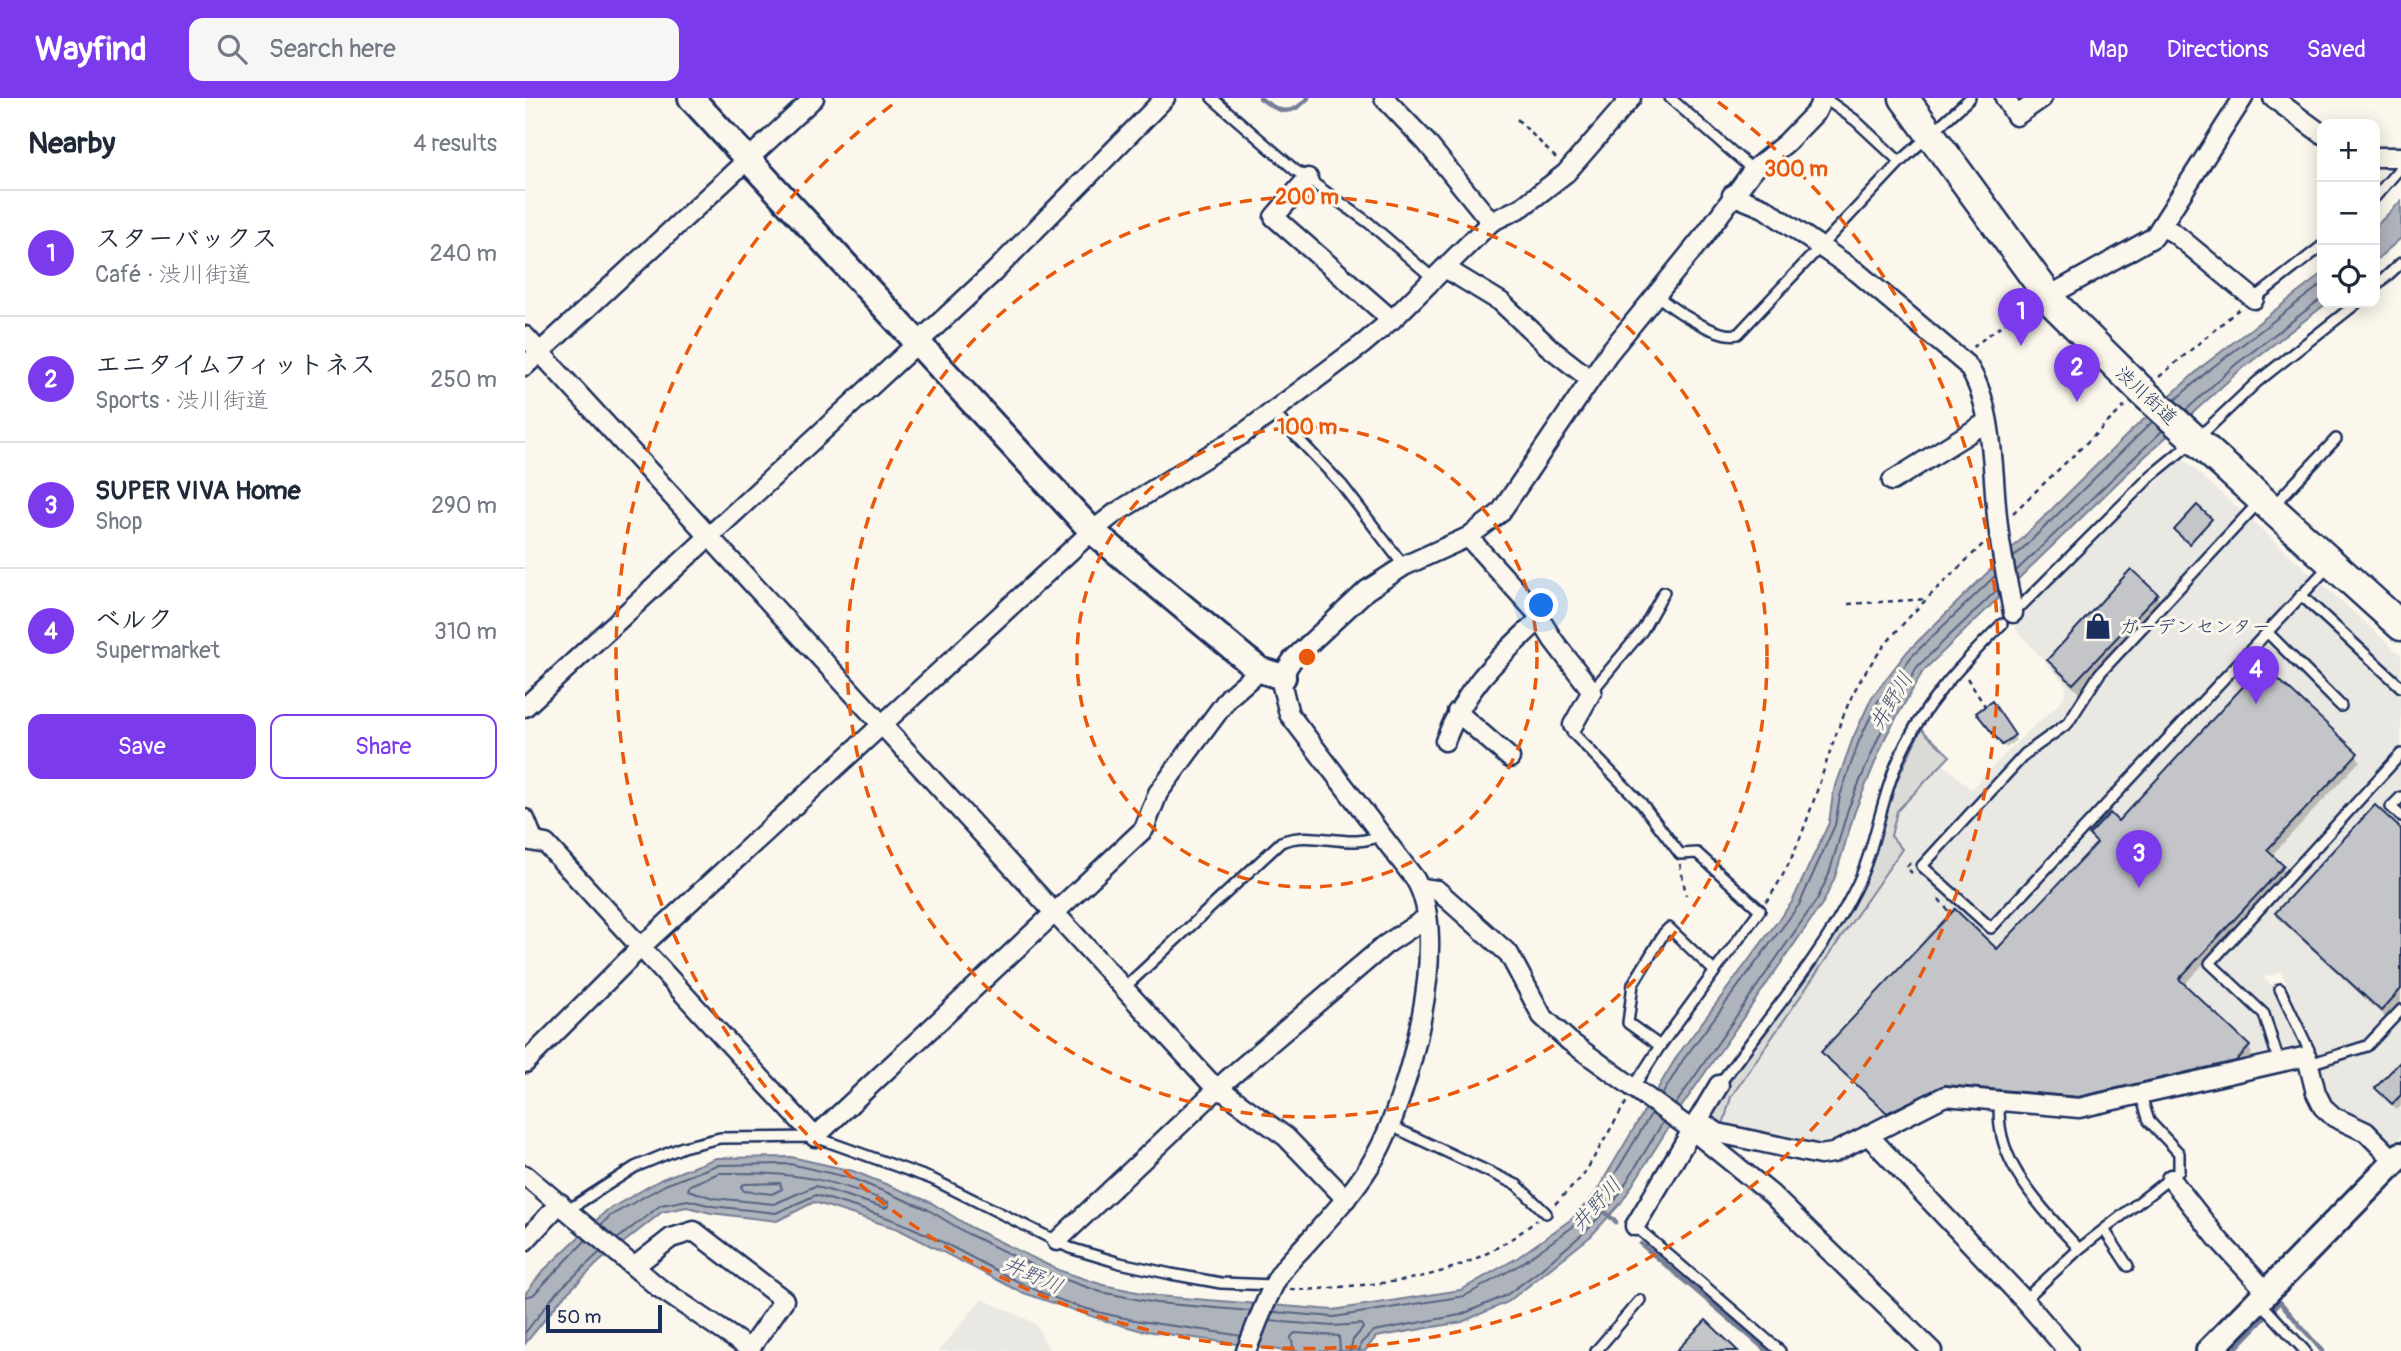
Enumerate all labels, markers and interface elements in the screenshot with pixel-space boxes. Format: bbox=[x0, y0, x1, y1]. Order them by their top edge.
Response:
search box bbox=[189, 18, 679, 81]
text: Wayfind bbox=[35, 29, 147, 70]
icon: search bbox=[213, 30, 251, 68]
text: Search here bbox=[269, 33, 396, 65]
text: Map bbox=[2089, 35, 2129, 64]
text: Directions bbox=[2167, 35, 2268, 64]
text: Saved bbox=[2306, 35, 2366, 64]
map controls bbox=[2317, 119, 2380, 308]
button: + bbox=[2317, 119, 2380, 182]
text: Nearby bbox=[28, 125, 115, 162]
text: 4 results bbox=[413, 129, 497, 158]
text: 300 m bbox=[1764, 156, 1828, 183]
button: − bbox=[2317, 182, 2380, 245]
text: 200 m bbox=[1275, 184, 1339, 211]
text: スターバックス bbox=[95, 223, 278, 255]
text: 1 bbox=[47, 239, 56, 268]
text: 240 m bbox=[430, 239, 497, 268]
button: locate bbox=[2317, 245, 2380, 308]
text: Café · 渋川街道 bbox=[95, 260, 251, 289]
pin: 1 bbox=[1998, 288, 2044, 346]
pin: 2 bbox=[2054, 344, 2100, 402]
text: エニタイムフィットネス bbox=[95, 349, 376, 381]
street label: 渋川街道 bbox=[2110, 361, 2182, 430]
text: 2 bbox=[45, 365, 57, 394]
text: 250 m bbox=[431, 365, 497, 394]
text: Sports · 渋川街道 bbox=[95, 386, 269, 415]
text: 100 m bbox=[1277, 414, 1337, 441]
text: SUPER VIVA Home bbox=[95, 475, 300, 507]
text: 3 bbox=[45, 491, 57, 520]
text: 290 m bbox=[431, 491, 497, 520]
text: Shop bbox=[95, 507, 143, 536]
your location bbox=[1524, 588, 1558, 622]
text: ベルク bbox=[95, 604, 173, 636]
shop icon: ガーデンセンター bbox=[2083, 611, 2113, 641]
place label: ガーデンセンター bbox=[2119, 615, 2271, 639]
text: 4 bbox=[44, 617, 58, 646]
text: 310 m bbox=[434, 617, 497, 646]
text: Supermarket bbox=[95, 636, 220, 665]
centre of rings bbox=[1295, 645, 1319, 669]
pin: 4 bbox=[2233, 646, 2279, 704]
water label: 井野川 bbox=[1864, 667, 1919, 735]
button: Save bbox=[28, 714, 256, 779]
button: Share bbox=[270, 714, 497, 779]
pin: 3 bbox=[2116, 830, 2162, 888]
water label: 井野川 bbox=[1565, 1172, 1627, 1237]
water label: 井野川 bbox=[999, 1250, 1067, 1301]
scale bar bbox=[546, 1302, 661, 1334]
text: 50 m bbox=[557, 1305, 601, 1329]

